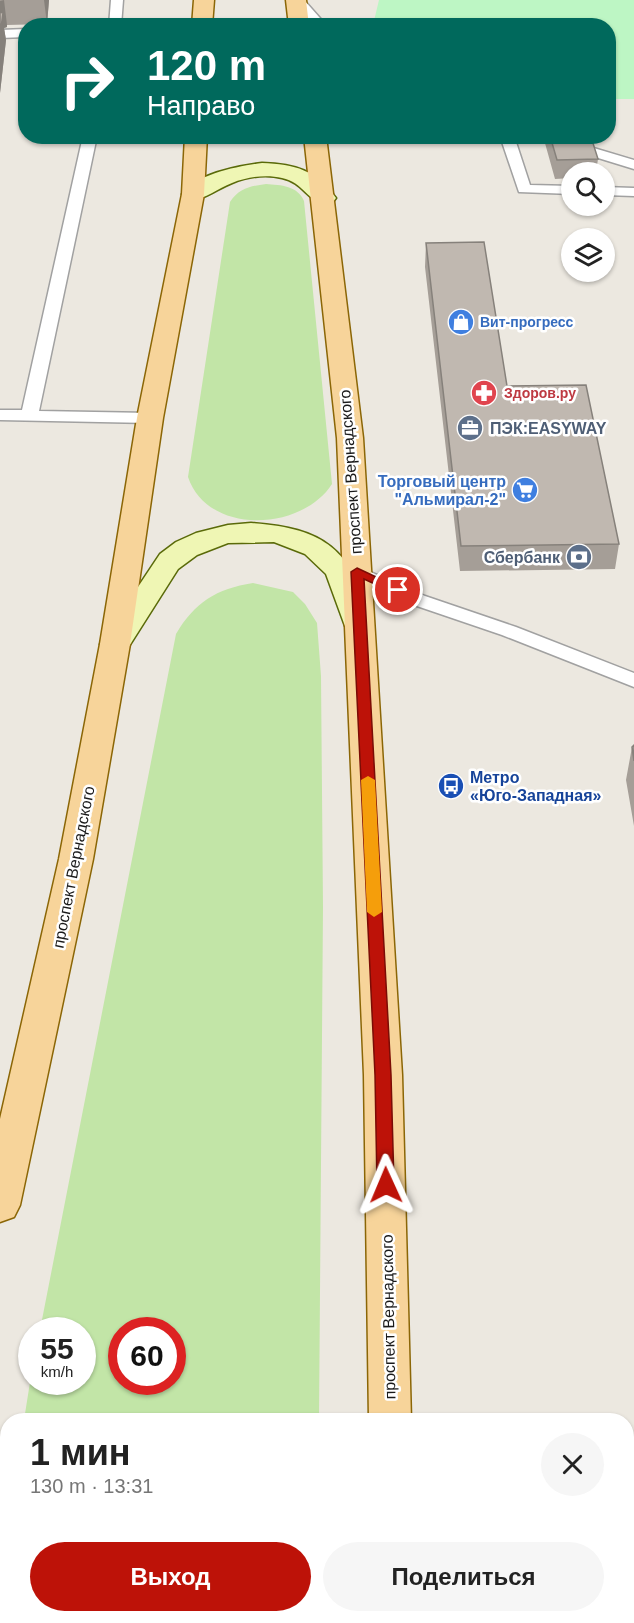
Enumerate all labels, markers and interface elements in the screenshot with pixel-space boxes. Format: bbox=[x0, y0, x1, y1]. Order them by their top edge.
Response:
icon: right bbox=[48, 42, 126, 120]
text: 120 m bbox=[147, 42, 266, 89]
text: Направо bbox=[147, 91, 255, 121]
map controls bbox=[561, 162, 615, 282]
button: search bbox=[561, 162, 615, 216]
button: layers bbox=[561, 228, 615, 282]
shop icon: Вит-прогресс bbox=[446, 307, 476, 337]
place label: Вит-прогресс bbox=[480, 314, 574, 330]
pharmacy icon: Здоров.ру bbox=[469, 378, 499, 408]
place label: Здоров.ру bbox=[504, 385, 576, 401]
street label: проспект Вернадского bbox=[336, 389, 365, 555]
office icon: ПЭК:EASYWAY bbox=[455, 413, 485, 443]
place label: ПЭК:EASYWAY bbox=[490, 420, 607, 437]
place label: Торговый центр "Альмирал-2" bbox=[378, 473, 506, 508]
supermarket icon: Торговый центр "Альмирал-2" bbox=[510, 475, 540, 505]
bank icon: Сбербанк bbox=[564, 542, 594, 572]
place label: Сбербанк bbox=[484, 549, 561, 566]
pin bbox=[372, 564, 423, 615]
icon: arrive bbox=[381, 573, 414, 606]
place label: Метро «Юго-Западная» bbox=[470, 769, 601, 804]
bus stop icon: Метро «Юго-Западная» bbox=[436, 771, 466, 801]
street label: проспект Вернадского bbox=[49, 784, 98, 950]
position arrow bbox=[354, 1153, 418, 1217]
street label: проспект Вернадского bbox=[379, 1234, 398, 1400]
speed limit sign: 60 bbox=[108, 1317, 186, 1395]
text: 55 bbox=[40, 1332, 74, 1365]
text: km/h bbox=[41, 1363, 73, 1380]
text: 1 мин bbox=[30, 1432, 131, 1473]
button: close bbox=[541, 1433, 604, 1496]
text: 130 m · 13:31 bbox=[30, 1475, 153, 1497]
button: Выход bbox=[30, 1542, 311, 1611]
button: Поделиться bbox=[323, 1542, 604, 1611]

